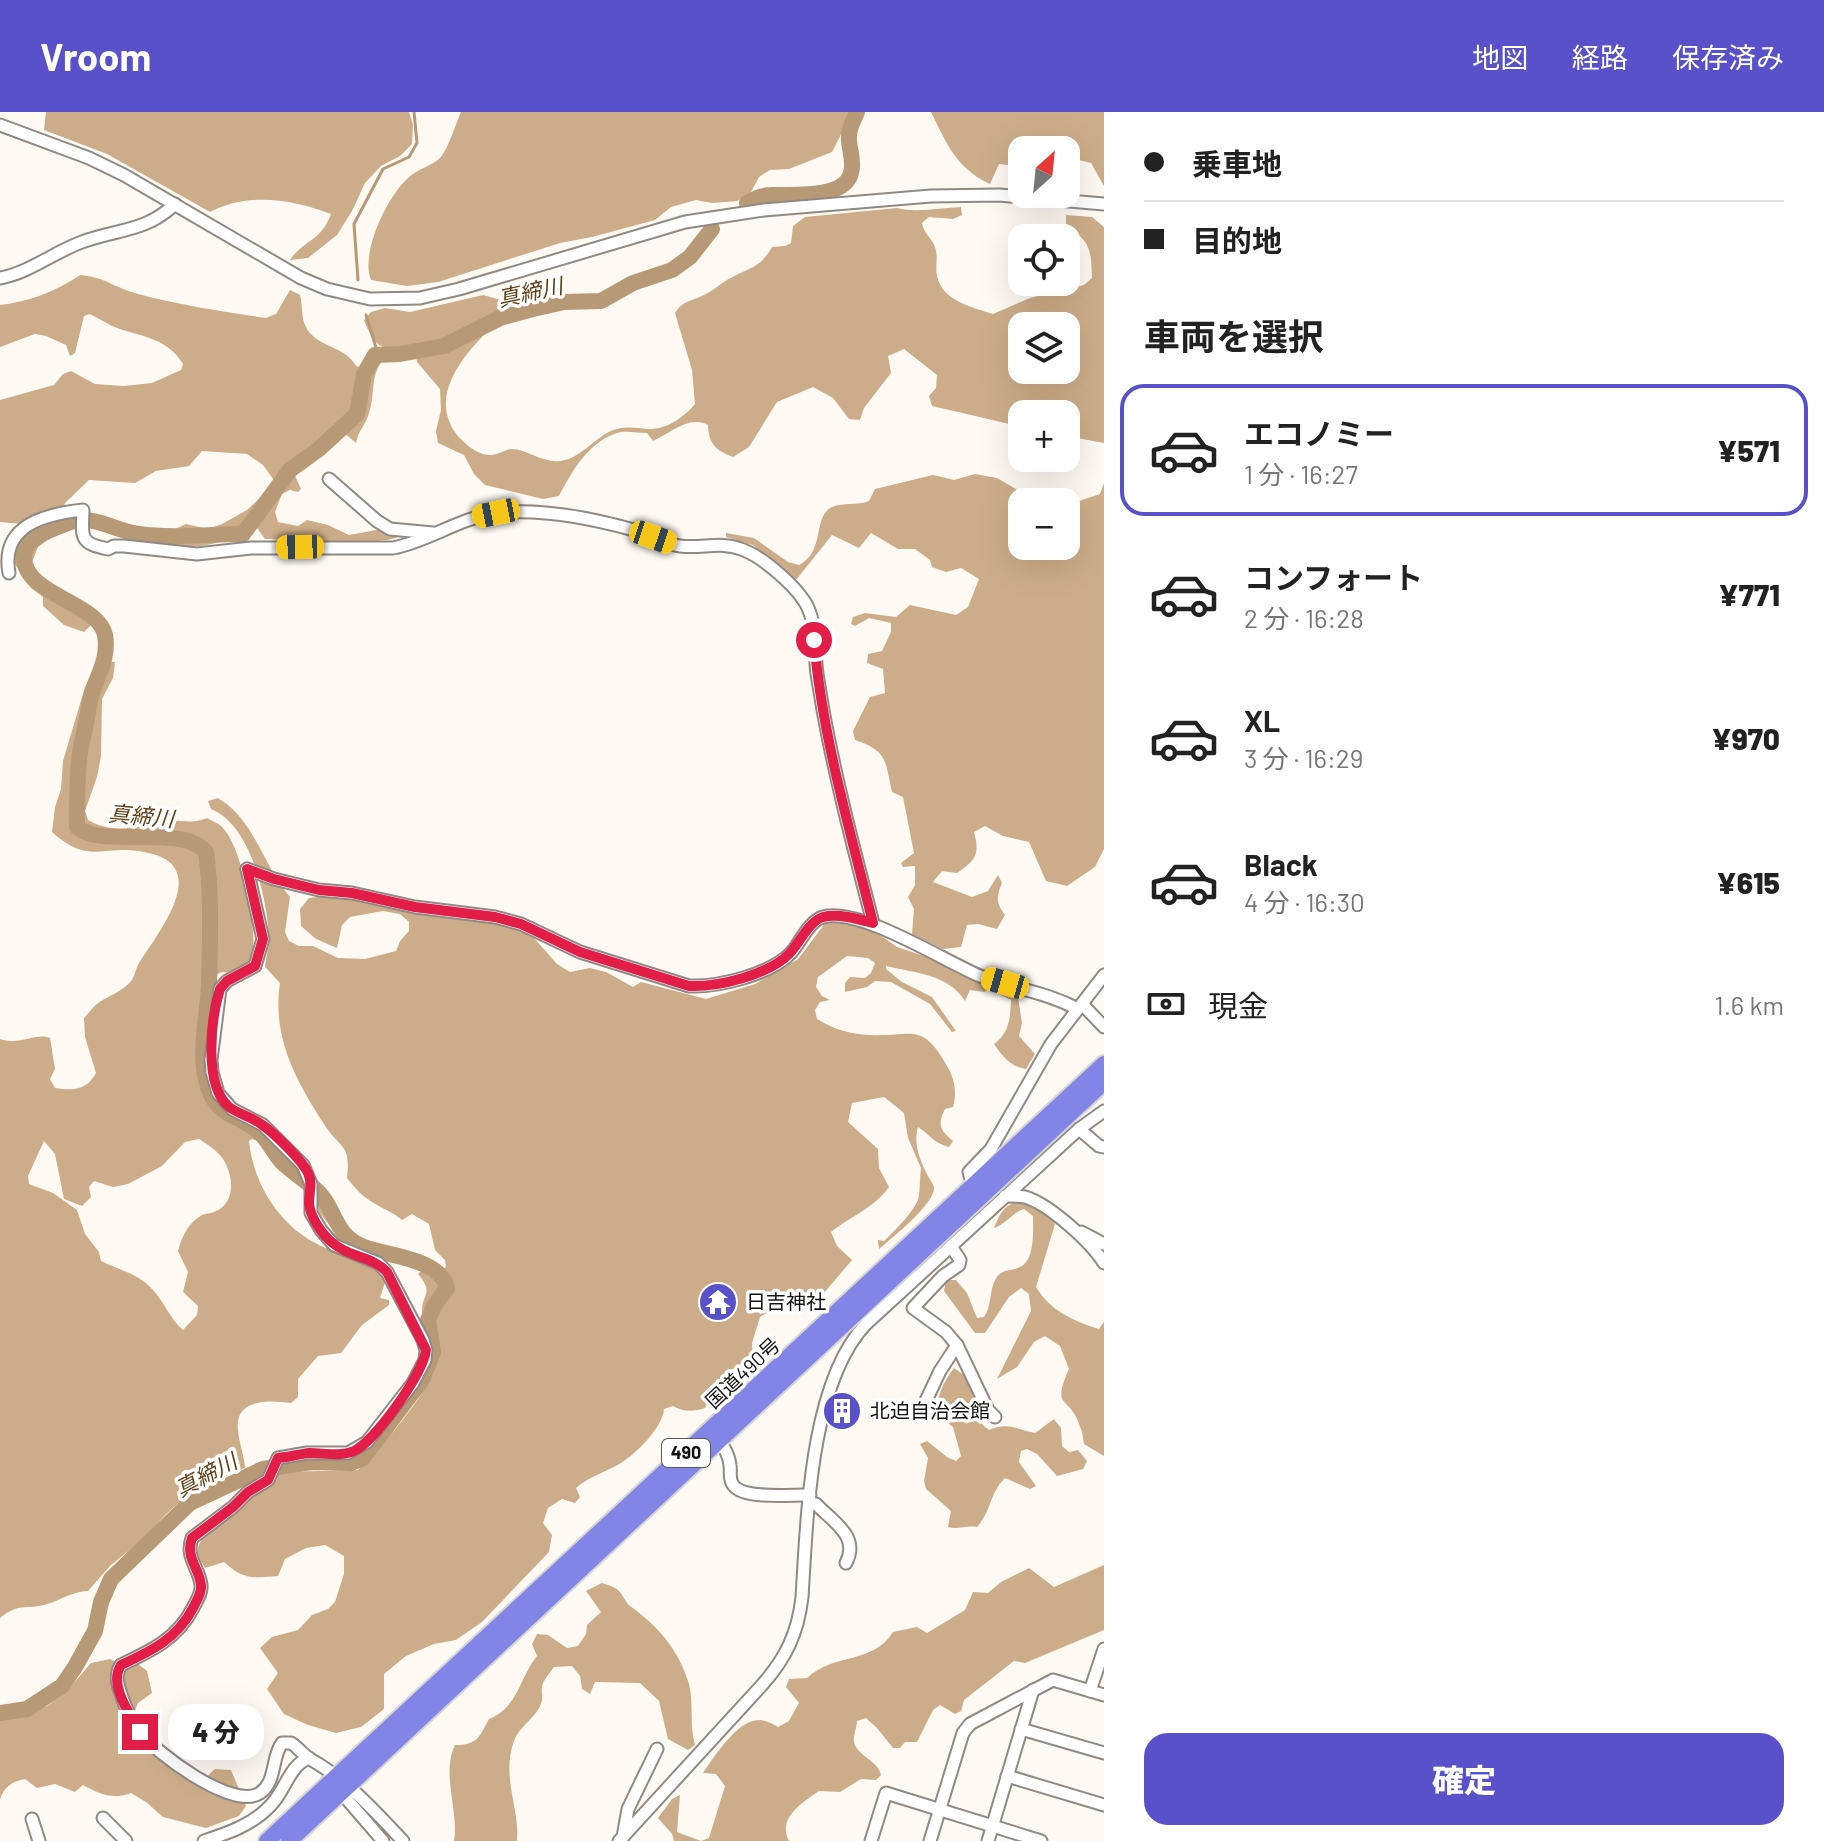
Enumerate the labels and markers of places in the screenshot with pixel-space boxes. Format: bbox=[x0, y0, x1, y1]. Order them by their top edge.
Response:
temple icon: 日吉神社 bbox=[697, 1281, 739, 1323]
place label: 日吉神社 bbox=[746, 1289, 826, 1313]
building icon: 北迫自治会館 bbox=[821, 1390, 863, 1432]
place label: 北迫自治会館 bbox=[870, 1398, 990, 1422]

